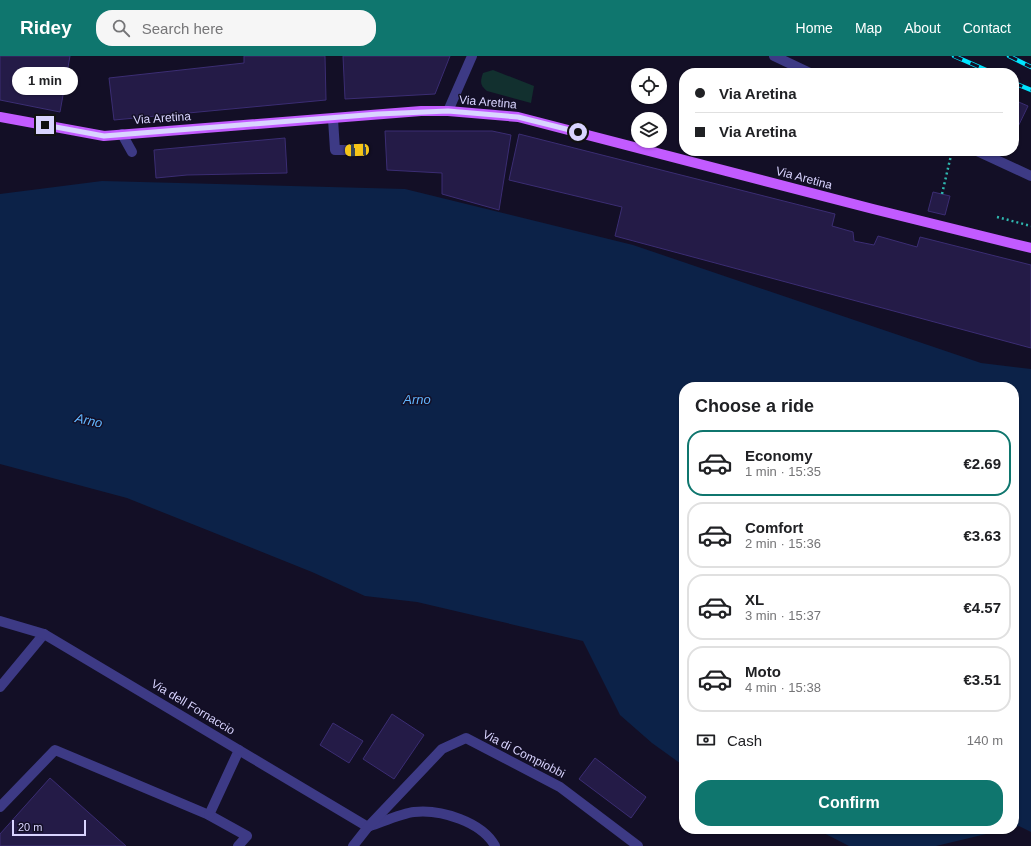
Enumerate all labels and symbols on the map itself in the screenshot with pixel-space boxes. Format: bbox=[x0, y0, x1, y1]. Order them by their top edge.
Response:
callout: 1 min bbox=[12, 67, 78, 95]
street label: Via Aretina bbox=[459, 93, 518, 112]
street label: Via Aretina bbox=[133, 109, 192, 127]
route end bbox=[36, 116, 54, 134]
route start bbox=[569, 123, 587, 141]
car bbox=[345, 143, 369, 157]
street label: Via Aretina bbox=[774, 164, 834, 192]
water label: Arno bbox=[402, 392, 431, 407]
water label: Arno bbox=[73, 410, 104, 431]
street label: Via dell Fornaccio bbox=[149, 676, 238, 738]
street label: Via di Compiobbi bbox=[481, 727, 567, 781]
scale bar bbox=[12, 818, 86, 837]

